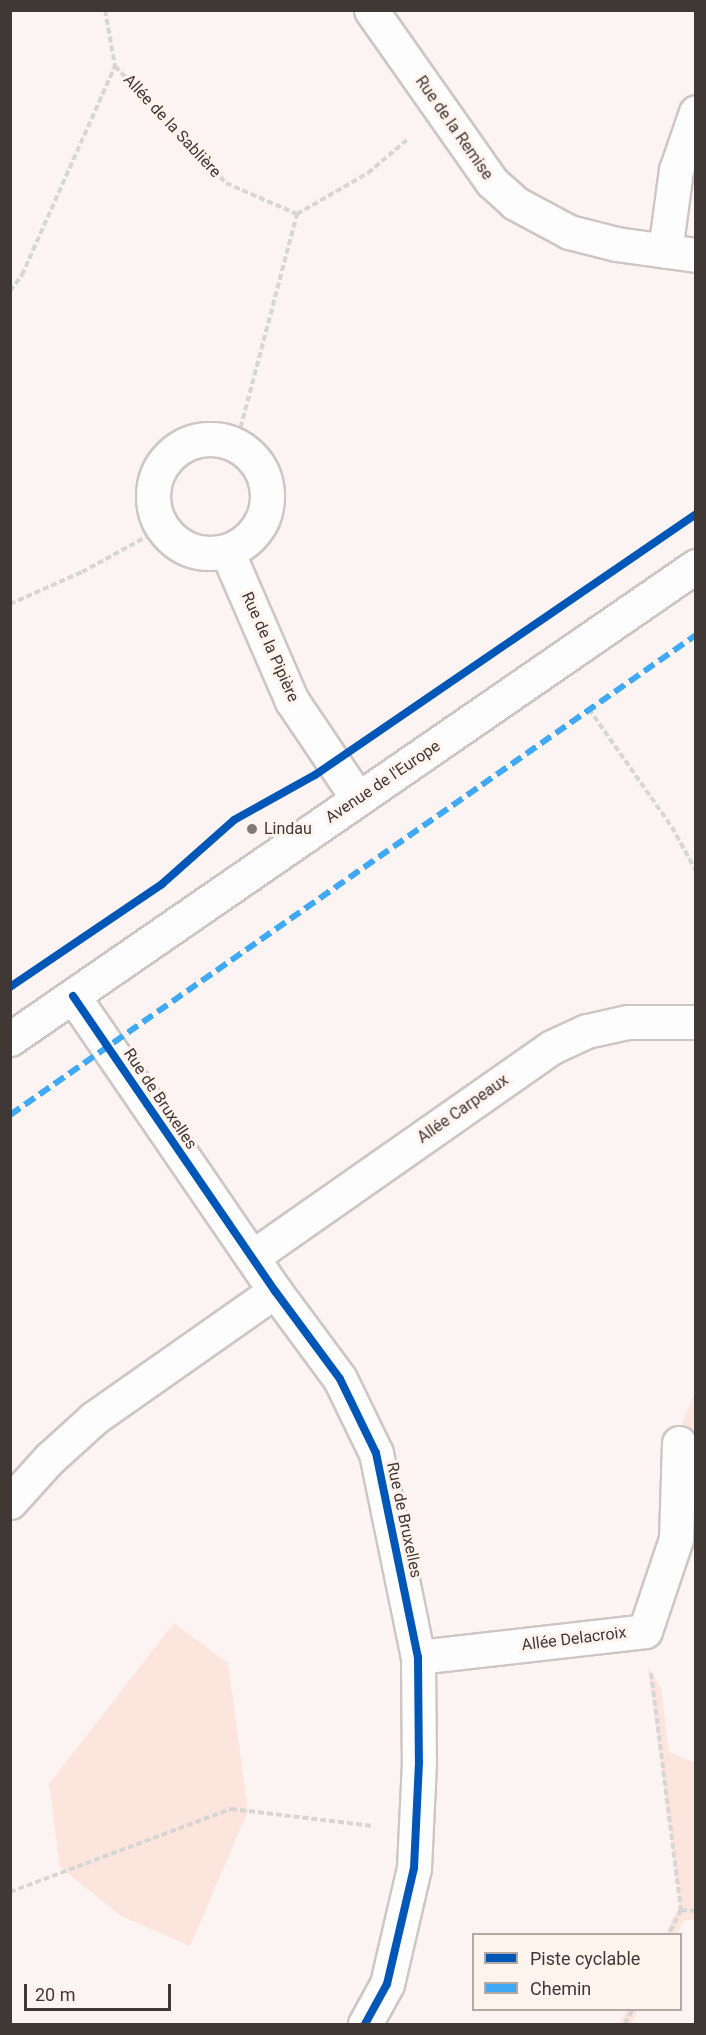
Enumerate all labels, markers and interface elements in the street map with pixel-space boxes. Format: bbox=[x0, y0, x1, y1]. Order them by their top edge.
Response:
street label: Allée de la Sablière bbox=[119, 70, 225, 182]
street label: Rue de la Remise bbox=[411, 72, 497, 184]
street label: Rue de la Pipière bbox=[237, 589, 303, 705]
street label: Avenue de l'Europe bbox=[322, 737, 444, 827]
place label: Lindau bbox=[264, 819, 312, 839]
marker: Lindau bbox=[245, 822, 259, 836]
street label: Rue de Bruxelles bbox=[119, 1045, 201, 1153]
street label: Allée Carpeaux bbox=[414, 1071, 512, 1147]
street label: Rue de Bruxelles bbox=[382, 1460, 426, 1580]
street label: Allée Delacroix bbox=[521, 1623, 627, 1655]
legend bbox=[472, 1933, 682, 2011]
text: Piste cyclable bbox=[530, 1948, 640, 1969]
scale bar bbox=[27, 1972, 174, 2010]
text: Chemin bbox=[530, 1978, 591, 1999]
text: 20 m bbox=[35, 1984, 75, 2005]

